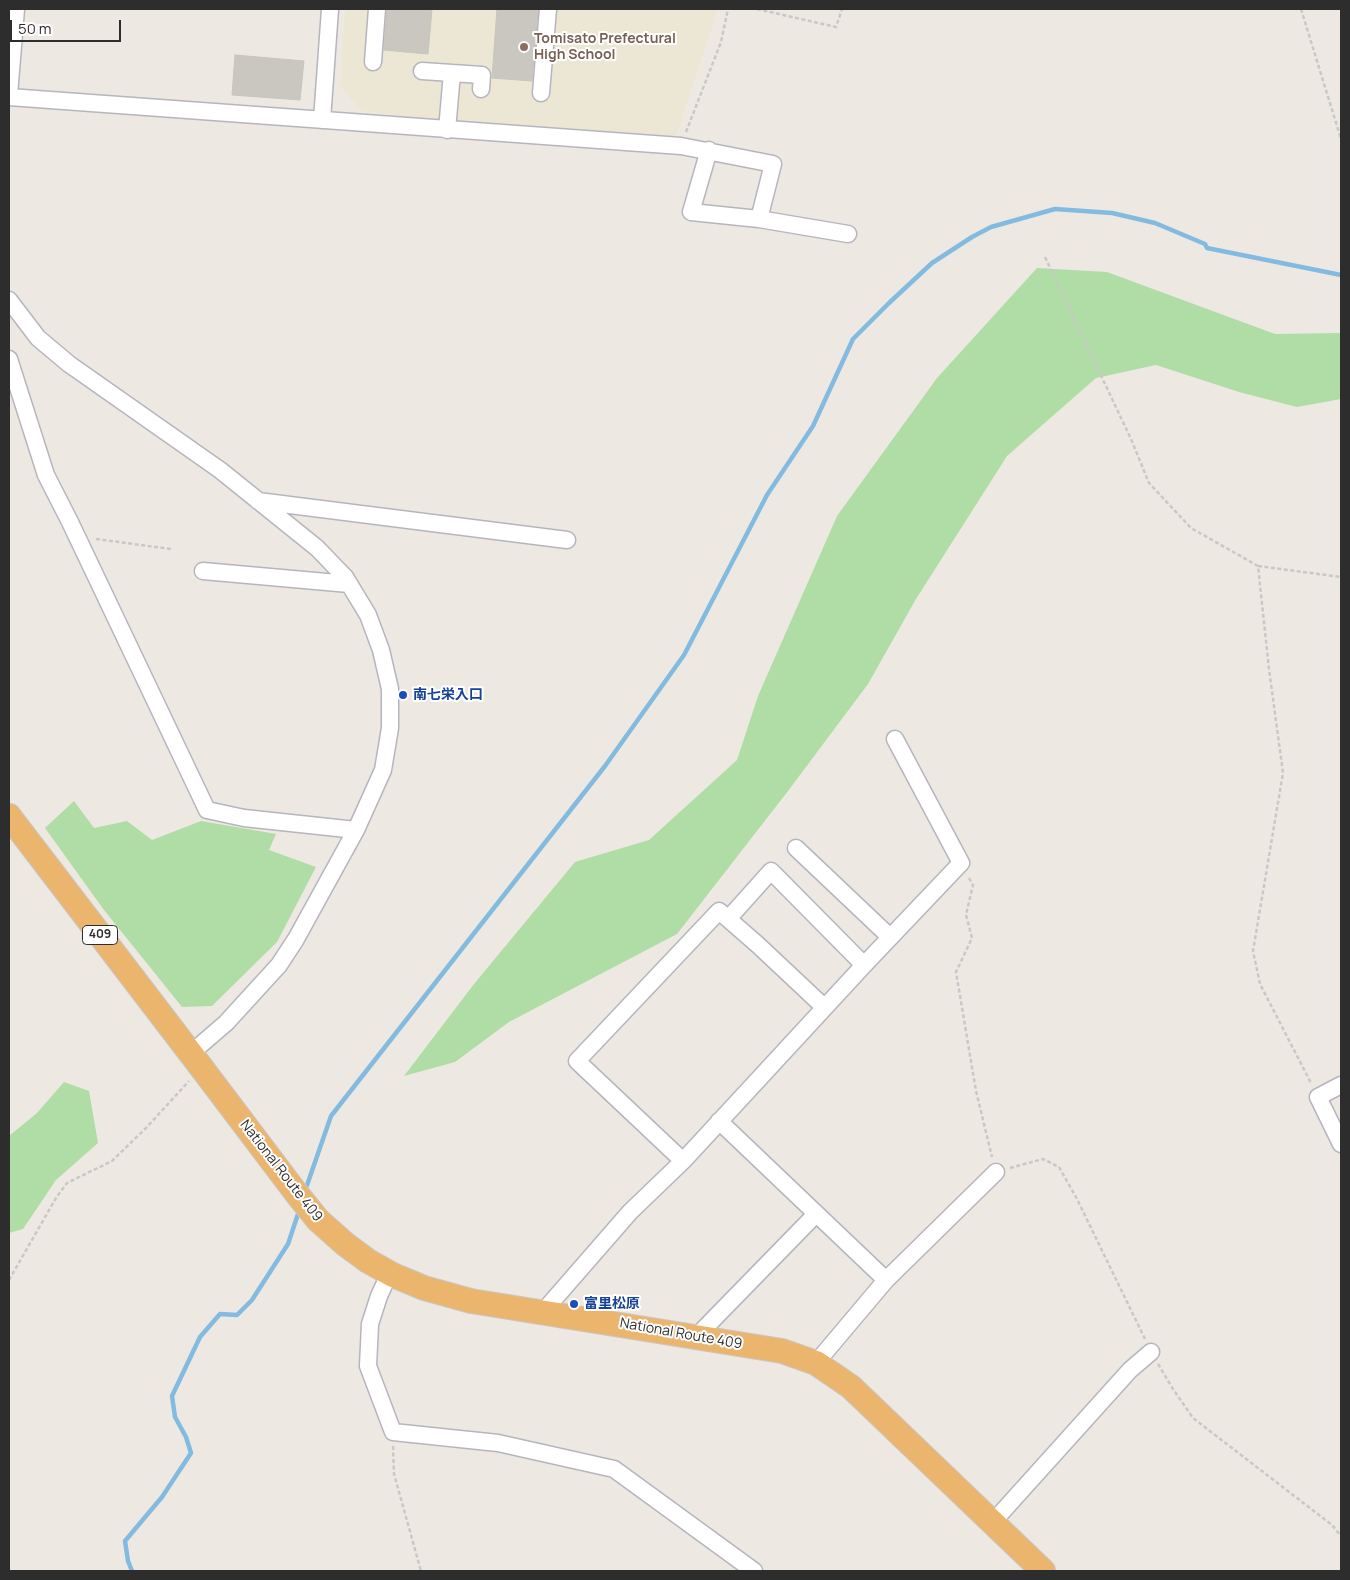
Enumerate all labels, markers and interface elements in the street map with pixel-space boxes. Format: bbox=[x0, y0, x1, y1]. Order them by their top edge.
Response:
scale bar bbox=[12, 10, 124, 42]
text: 50 m bbox=[18, 18, 52, 39]
place label: Tomisato Prefectural High School bbox=[534, 31, 676, 64]
marker: Tomisato Prefectural High School bbox=[518, 41, 530, 53]
place label: 南七栄入口 bbox=[413, 687, 483, 703]
marker: 南七栄入口 bbox=[397, 689, 409, 701]
road number: 409 bbox=[82, 926, 118, 944]
street label: National Route 409 bbox=[236, 1117, 326, 1225]
place label: 富里松原 bbox=[584, 1296, 640, 1312]
marker: 富里松原 bbox=[568, 1298, 580, 1310]
street label: National Route 409 bbox=[619, 1315, 743, 1353]

